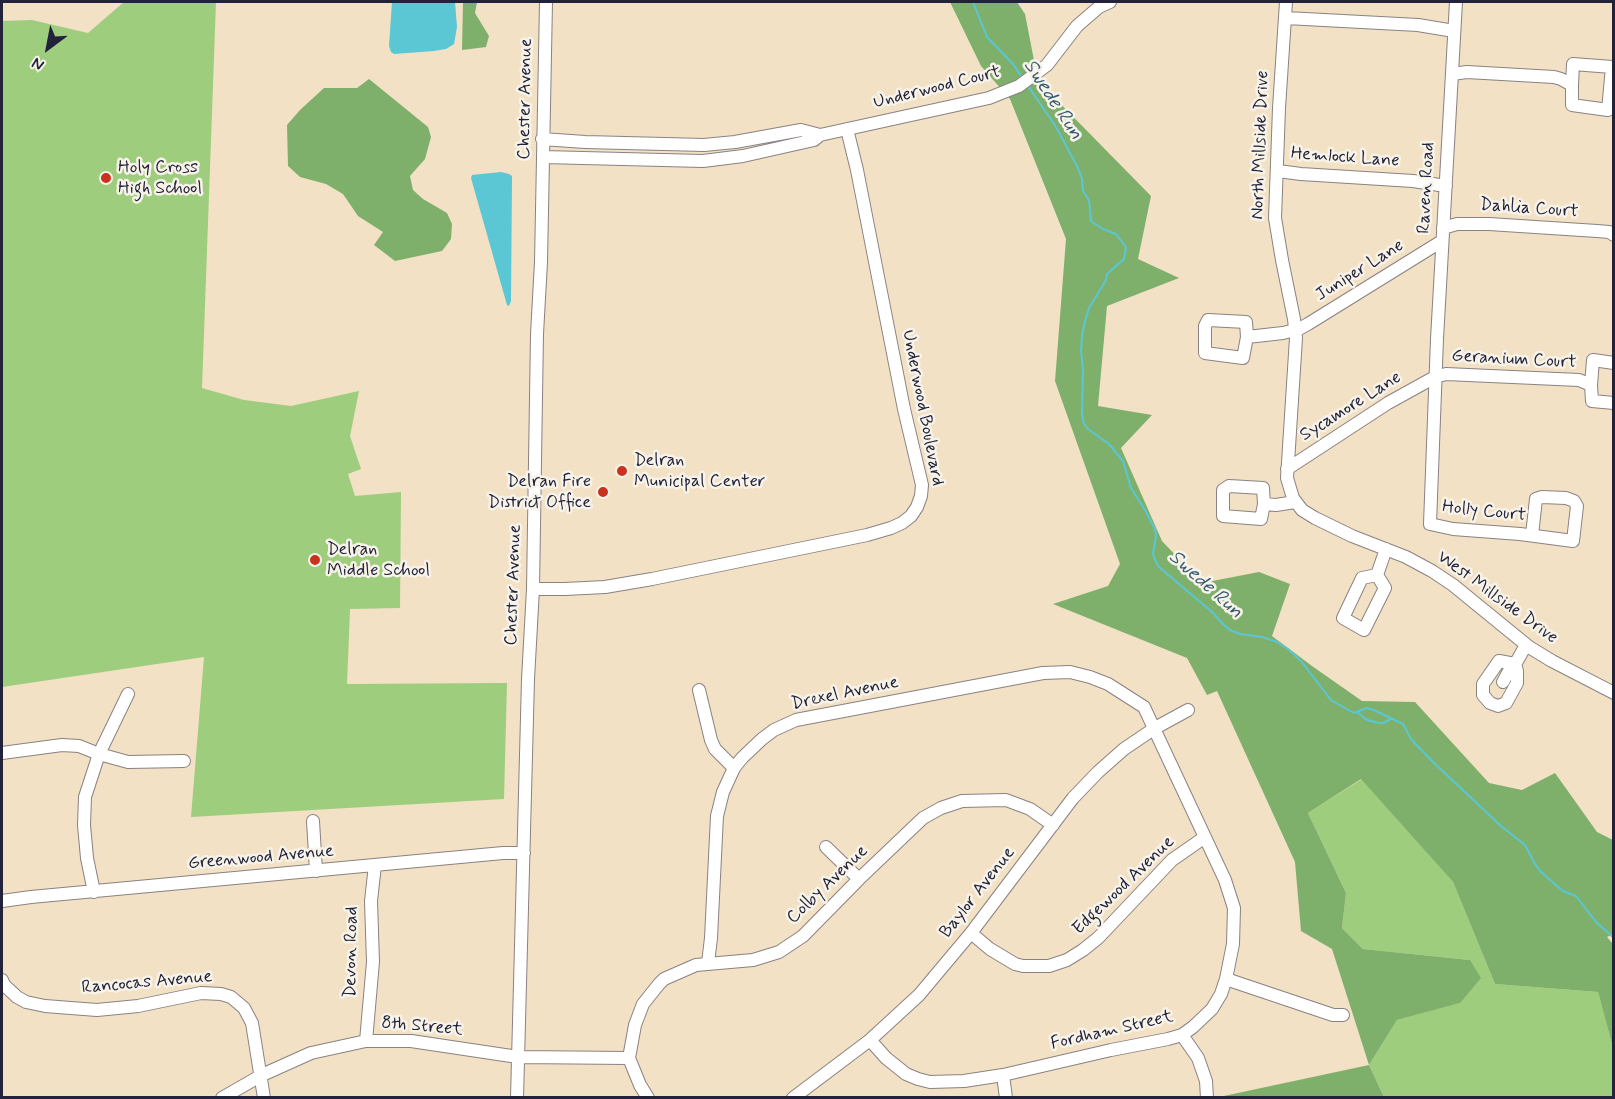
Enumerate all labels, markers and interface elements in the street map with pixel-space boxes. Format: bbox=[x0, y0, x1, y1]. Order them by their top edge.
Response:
north arrow bbox=[18, 18, 78, 78]
street label: Chester Avenue bbox=[514, 38, 538, 160]
text: N bbox=[28, 52, 48, 75]
water label: Swede Run bbox=[1017, 55, 1087, 145]
street label: Underwood Court bbox=[871, 62, 1003, 114]
street label: North Millside Drive bbox=[1248, 70, 1274, 220]
street label: Raven Road bbox=[1414, 142, 1440, 234]
street label: Hemlock Lane bbox=[1290, 143, 1400, 173]
place label: Holy Cross High School bbox=[118, 157, 202, 200]
marker: Holy Cross High School bbox=[99, 171, 113, 185]
street label: Dahlia Court bbox=[1479, 195, 1579, 223]
street label: Juniper Lane bbox=[1312, 235, 1408, 307]
street label: Underwood Boulevard bbox=[896, 328, 948, 488]
street label: Geranium Court bbox=[1451, 346, 1577, 374]
street label: Sycamore Lane bbox=[1296, 367, 1406, 447]
place label: Delran Municipal Center bbox=[634, 450, 765, 492]
marker: Delran Municipal Center bbox=[615, 464, 629, 478]
place label: Delran Fire District Office bbox=[488, 471, 591, 514]
marker: Delran Fire District Office bbox=[596, 485, 610, 499]
street label: Holly Court bbox=[1441, 497, 1527, 527]
street label: Chester Avenue bbox=[501, 524, 527, 646]
place label: Delran Middle School bbox=[327, 539, 430, 582]
water label: Swede Run bbox=[1163, 546, 1247, 624]
street label: West Millside Drive bbox=[1432, 547, 1562, 649]
marker: Delran Middle School bbox=[308, 553, 322, 567]
street label: Drexel Avenue bbox=[789, 672, 901, 716]
street label: Edgewood Avenue bbox=[1069, 832, 1179, 940]
street label: Greenwood Avenue bbox=[187, 841, 335, 875]
street label: Colby Avenue bbox=[783, 841, 873, 929]
street label: Baylor Avenue bbox=[936, 843, 1020, 943]
street label: Devon Road bbox=[340, 906, 364, 998]
street label: Rancocas Avenue bbox=[81, 967, 213, 999]
street label: Fordham Street bbox=[1049, 1006, 1175, 1056]
street label: 8th Street bbox=[380, 1013, 464, 1041]

